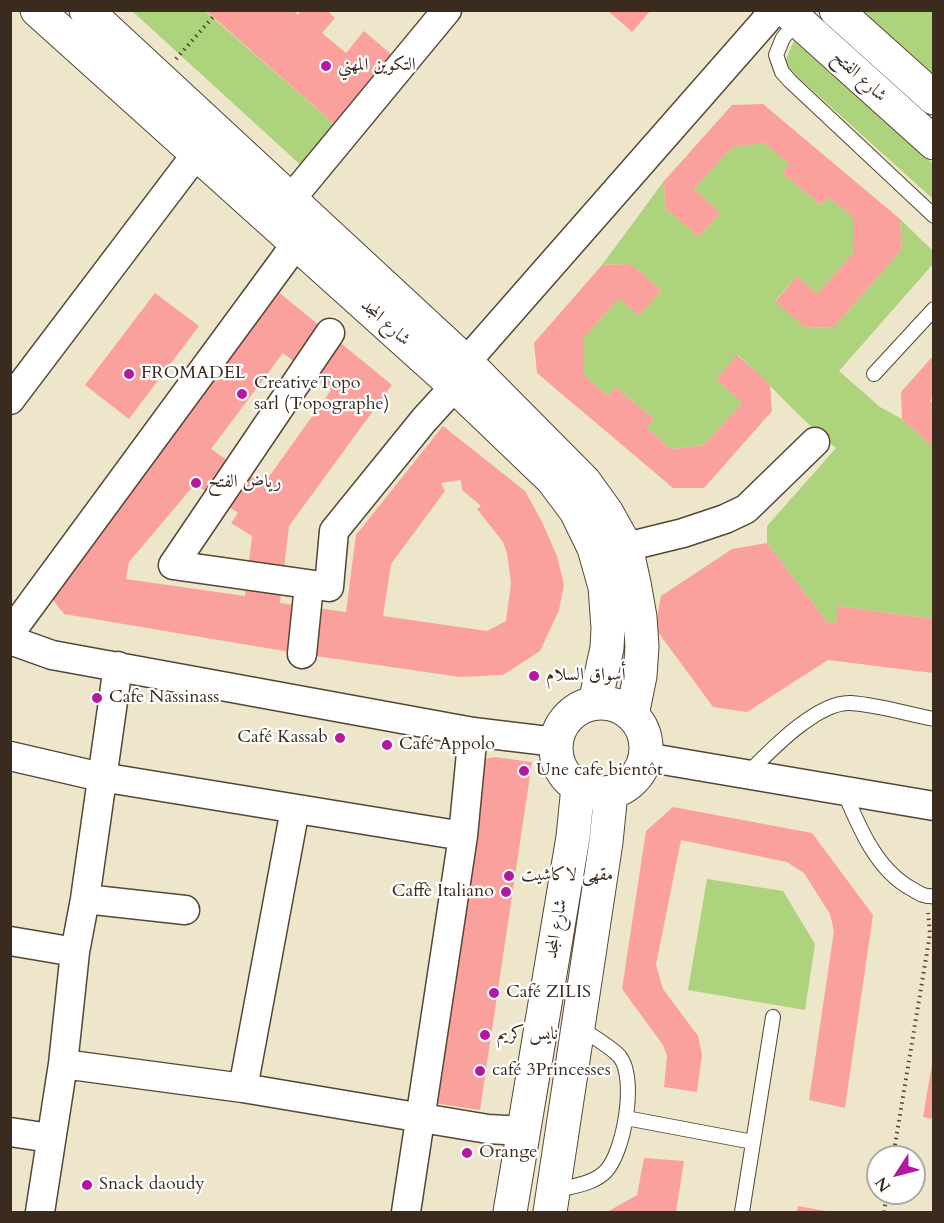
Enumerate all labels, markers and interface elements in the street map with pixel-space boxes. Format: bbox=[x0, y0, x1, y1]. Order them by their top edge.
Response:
street label: شارع الفتح bbox=[827, 47, 891, 107]
place label: التكوين المهني bbox=[338, 55, 416, 77]
marker: التكوين المهني bbox=[319, 59, 333, 73]
street label: شارع المجد bbox=[356, 295, 414, 351]
place label: FROMADEL bbox=[141, 363, 246, 385]
marker: FROMADEL bbox=[122, 367, 136, 381]
place label: CreativeTopo sarl (Topographe) bbox=[254, 373, 390, 416]
marker: CreativeTopo sarl (Topographe) bbox=[235, 387, 249, 401]
place label: رياض الفتح bbox=[208, 472, 281, 494]
marker: رياض الفتح bbox=[189, 476, 203, 490]
place label: أسواق السلام bbox=[546, 665, 626, 687]
marker: أسواق السلام bbox=[527, 669, 541, 683]
place label: Cafe Nassinass bbox=[109, 687, 219, 709]
marker: Cafe Nassinass bbox=[90, 691, 104, 705]
place label: Café Kassab bbox=[237, 727, 328, 749]
marker: Café Kassab bbox=[333, 731, 347, 745]
place label: Café Appolo bbox=[399, 734, 495, 756]
marker: Café Appolo bbox=[380, 738, 394, 752]
place label: Une cafe bientôt bbox=[536, 760, 663, 782]
marker: Une cafe bientôt bbox=[517, 764, 531, 778]
place label: مقهى لاكاشيت bbox=[521, 865, 613, 887]
marker: مقهى لاكاشيت bbox=[502, 869, 516, 883]
place label: Caffè Italiano bbox=[392, 881, 494, 903]
marker: Caffè Italiano bbox=[499, 885, 513, 899]
street label: شارع المجد bbox=[541, 898, 573, 960]
place label: Café ZILIS bbox=[506, 982, 591, 1004]
marker: Café ZILIS bbox=[487, 986, 501, 1000]
place label: نايس كريم bbox=[497, 1024, 558, 1046]
marker: نايس كريم bbox=[478, 1028, 492, 1042]
place label: café 3Princesses bbox=[492, 1060, 611, 1082]
marker: café 3Princesses bbox=[473, 1064, 487, 1078]
place label: Orange bbox=[479, 1142, 537, 1164]
north arrow bbox=[866, 1145, 926, 1205]
marker: Orange bbox=[460, 1146, 474, 1160]
text: N bbox=[870, 1172, 896, 1196]
place label: Snack daoudy bbox=[99, 1174, 205, 1196]
marker: Snack daoudy bbox=[80, 1178, 94, 1192]

